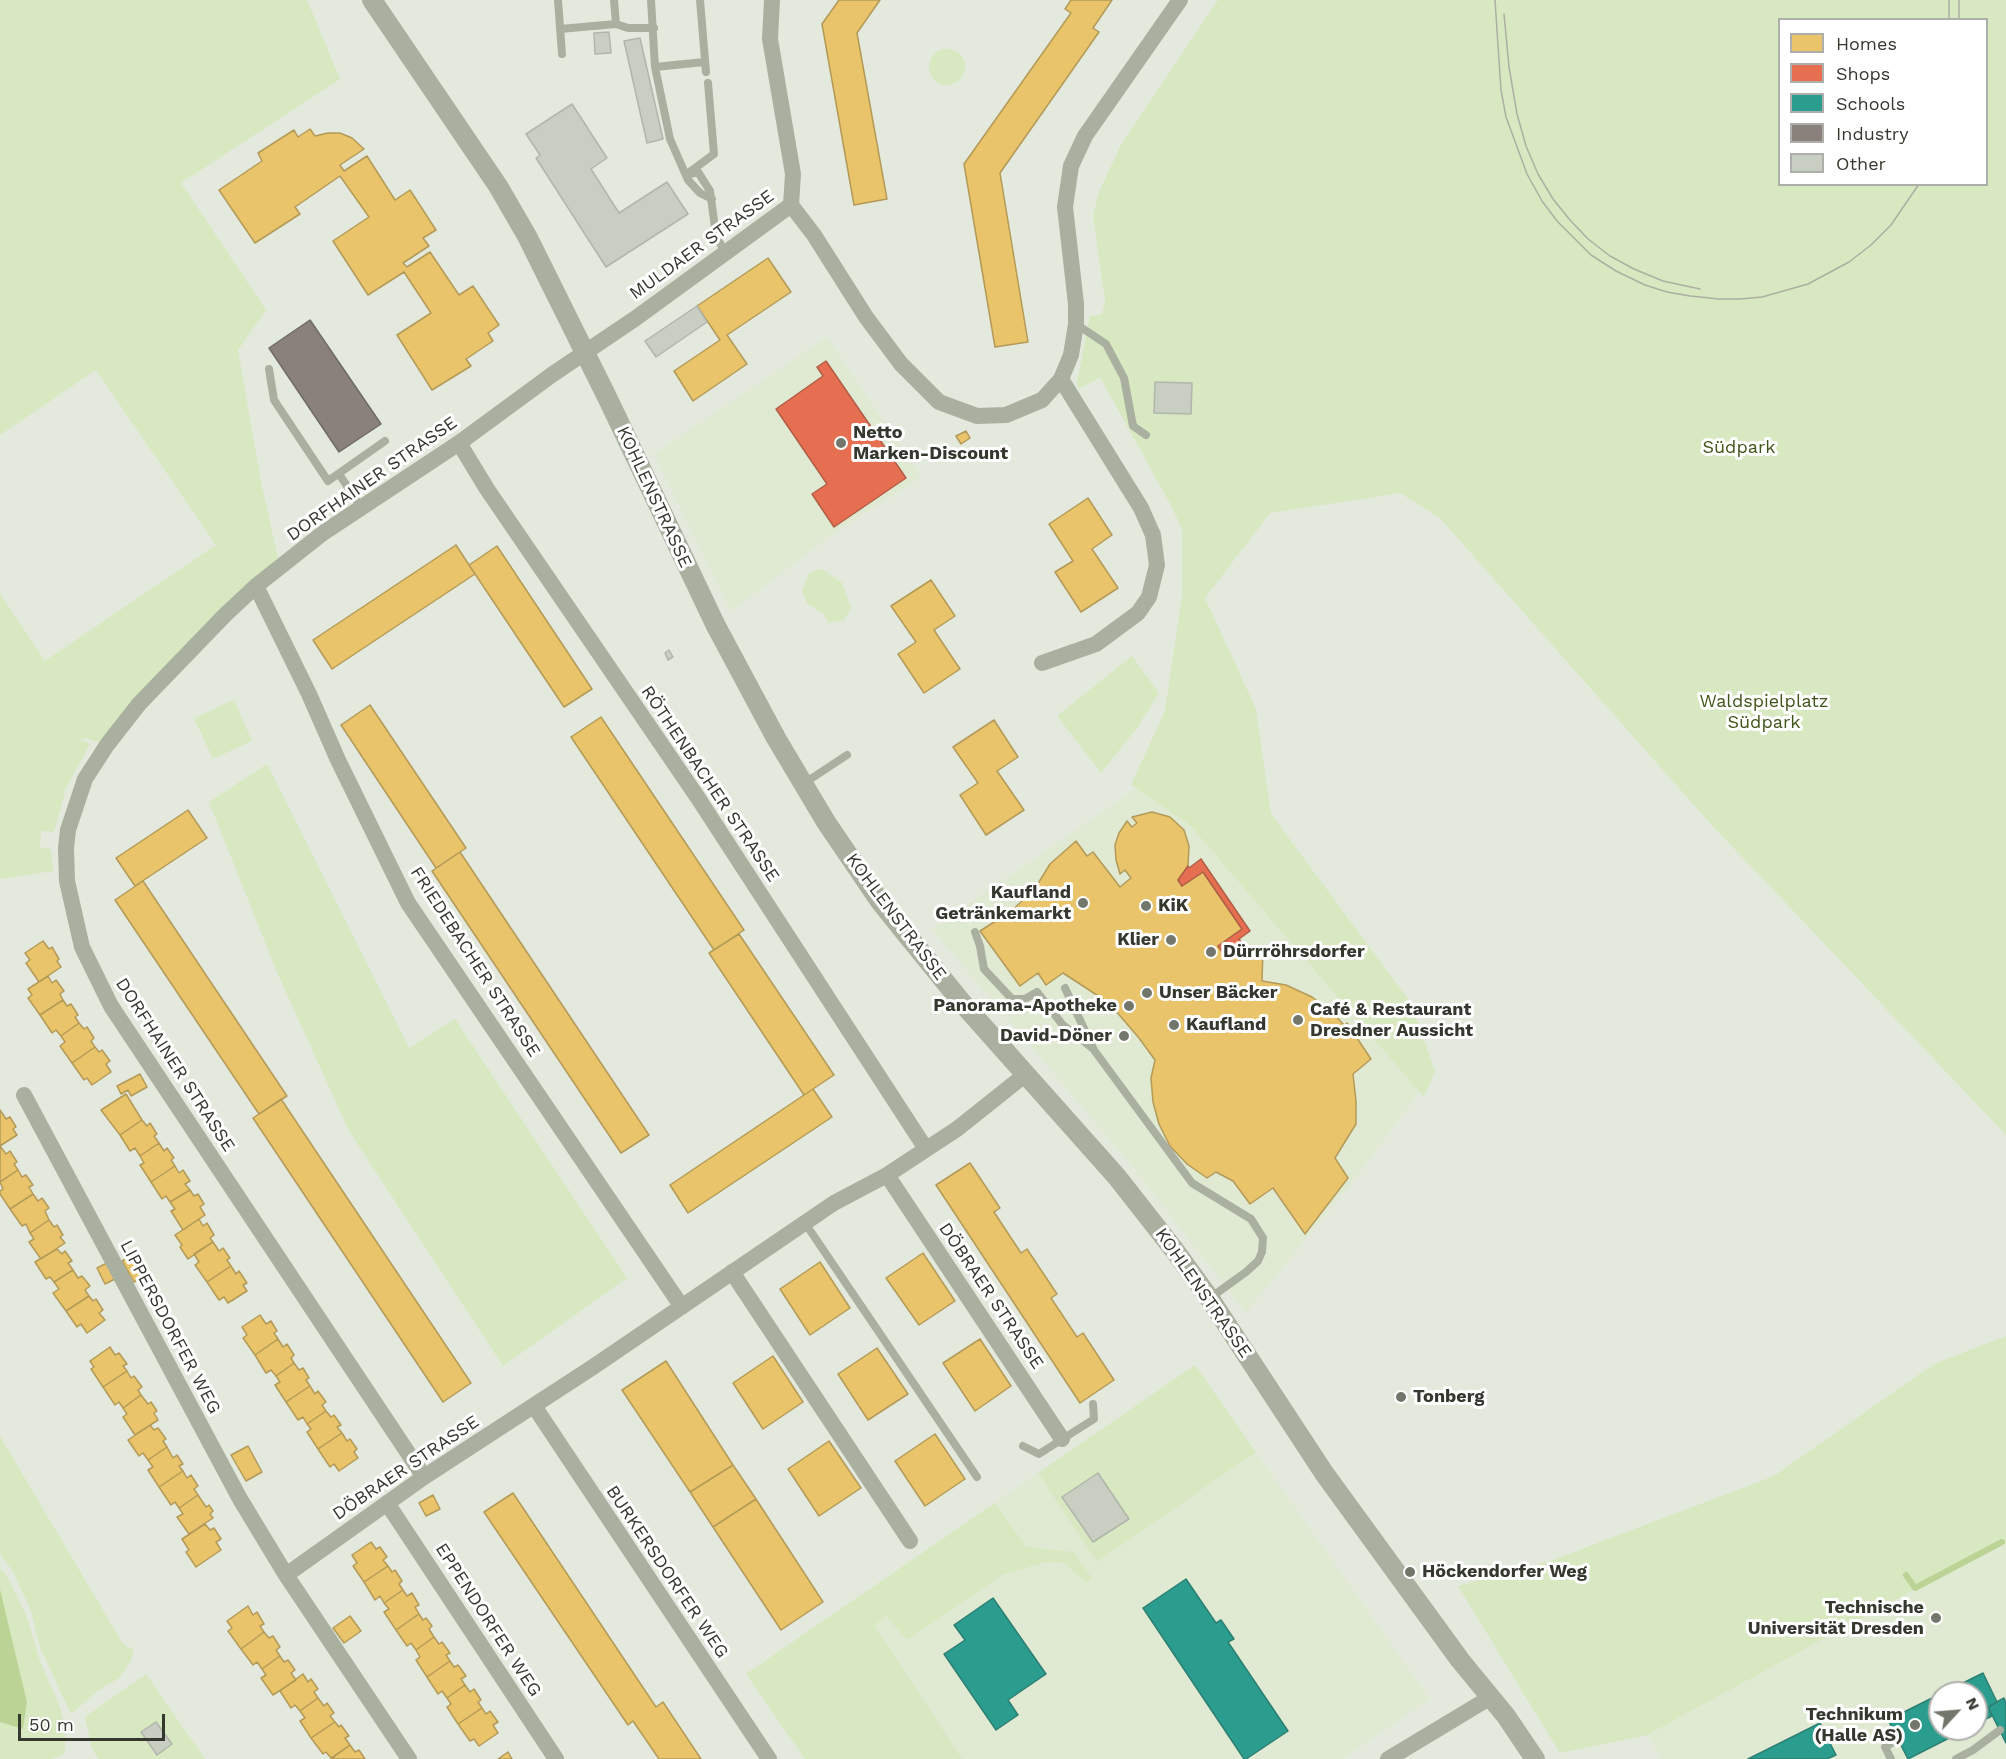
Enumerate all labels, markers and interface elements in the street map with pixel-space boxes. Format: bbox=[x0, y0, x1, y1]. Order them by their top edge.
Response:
legend bbox=[1778, 18, 1988, 186]
text: Homes bbox=[1836, 33, 1897, 54]
text: Shops bbox=[1836, 63, 1890, 84]
text: Schools bbox=[1836, 93, 1905, 114]
text: Industry bbox=[1836, 123, 1908, 144]
text: Other bbox=[1836, 153, 1886, 174]
street label: MULDAER STRASSE bbox=[626, 185, 778, 305]
street label: DORFHAINER STRASSE bbox=[283, 412, 461, 546]
place label: Netto Marken-Discount bbox=[853, 422, 1008, 464]
street label: KOHLENSTRASSE bbox=[612, 423, 696, 571]
marker: Netto Marken-Discount bbox=[834, 436, 848, 450]
park label: Südpark bbox=[1703, 437, 1775, 459]
street label: RÖTHENBACHER STRASSE bbox=[636, 682, 784, 886]
park label: Waldspielplatz Südpark bbox=[1700, 691, 1828, 734]
street label: KOHLENSTRASSE bbox=[841, 849, 951, 985]
street label: FRIEDEBACHER STRASSE bbox=[405, 863, 545, 1061]
place label: Kaufland Getränkemarkt bbox=[935, 882, 1071, 924]
place label: KiK bbox=[1158, 895, 1188, 917]
marker: Kaufland Getränkemarkt bbox=[1076, 896, 1090, 910]
marker: KiK bbox=[1139, 899, 1153, 913]
place label: Klier bbox=[1117, 929, 1159, 951]
marker: Klier bbox=[1164, 933, 1178, 947]
place label: Dürrröhrsdorfer bbox=[1223, 941, 1365, 963]
marker: Dürrröhrsdorfer bbox=[1204, 945, 1218, 959]
street label: DORFHAINER STRASSE bbox=[111, 974, 239, 1156]
place label: Unser Bäcker bbox=[1159, 982, 1278, 1004]
marker: Unser Bäcker bbox=[1140, 986, 1154, 1000]
place label: Panorama-Apotheke bbox=[933, 995, 1117, 1017]
marker: Panorama-Apotheke bbox=[1122, 999, 1136, 1013]
place label: Café & Restaurant Dresdner Aussicht bbox=[1310, 999, 1473, 1042]
marker: Café & Restaurant Dresdner Aussicht bbox=[1291, 1013, 1305, 1027]
place label: Kaufland bbox=[1186, 1014, 1266, 1036]
marker: Kaufland bbox=[1167, 1018, 1181, 1032]
place label: David-Döner bbox=[1000, 1025, 1112, 1047]
marker: David-Döner bbox=[1117, 1029, 1131, 1043]
street label: DÖBRAER STRASSE bbox=[934, 1219, 1048, 1373]
street label: KOHLENSTRASSE bbox=[1150, 1224, 1256, 1362]
street label: LIPPERSDORFER WEG bbox=[115, 1236, 225, 1418]
place label: Tonberg bbox=[1413, 1386, 1484, 1408]
marker: Tonberg bbox=[1394, 1390, 1408, 1404]
street label: DÖBRAER STRASSE bbox=[329, 1411, 483, 1525]
street label: BURKERSDORFER WEG bbox=[601, 1481, 733, 1663]
street label: EPPENDORFER WEG bbox=[430, 1539, 546, 1701]
place label: Höckendorfer Weg bbox=[1422, 1561, 1587, 1583]
marker: Höckendorfer Weg bbox=[1403, 1565, 1417, 1579]
place label: Technische Universität Dresden bbox=[1748, 1597, 1924, 1640]
marker: Technische Universität Dresden bbox=[1929, 1611, 1943, 1625]
north arrow bbox=[1928, 1681, 1988, 1741]
text: N bbox=[1962, 1694, 1984, 1713]
scale bar bbox=[21, 1702, 168, 1740]
place label: Technikum (Halle AS) bbox=[1806, 1704, 1903, 1746]
text: 50 m bbox=[29, 1714, 74, 1735]
marker: Technikum (Halle AS) bbox=[1908, 1718, 1922, 1732]

